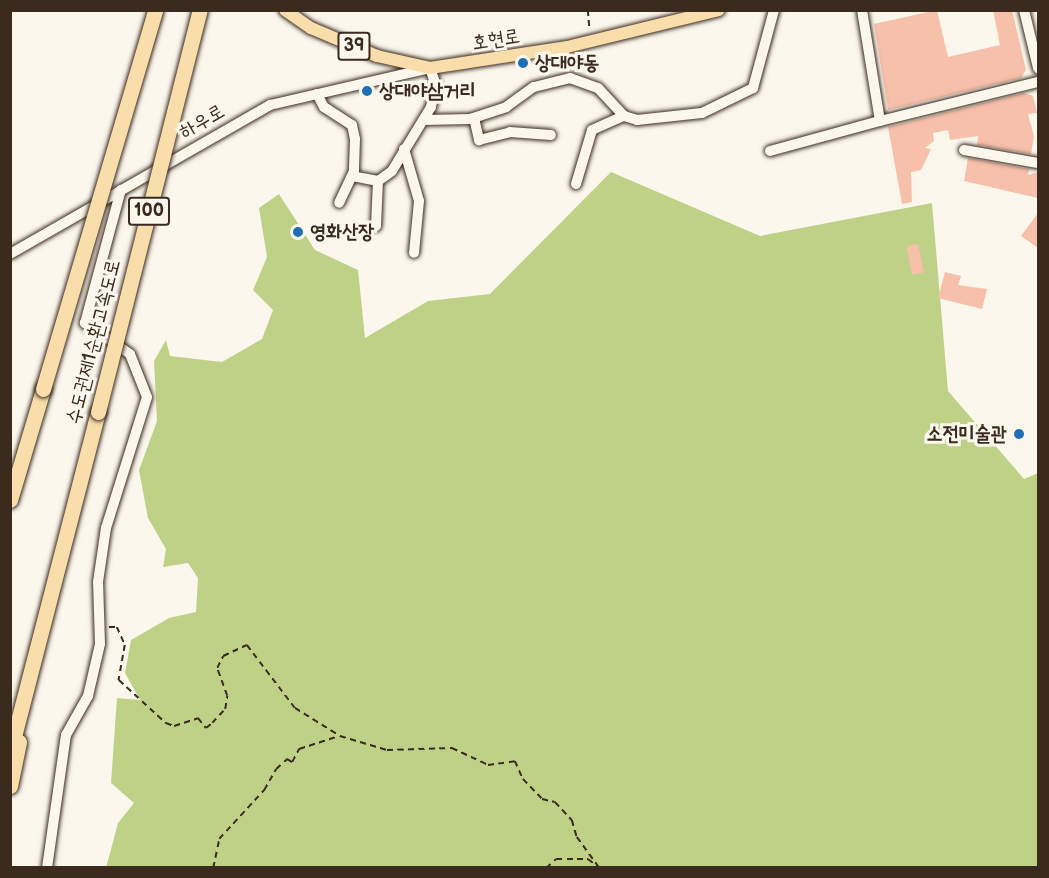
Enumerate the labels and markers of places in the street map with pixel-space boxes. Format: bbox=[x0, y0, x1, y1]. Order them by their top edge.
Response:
place label: 상대야동 bbox=[535, 51, 599, 75]
marker: 상대야동 bbox=[516, 56, 530, 70]
place label: 상대야삼거리 bbox=[379, 79, 476, 103]
marker: 상대야삼거리 bbox=[360, 84, 374, 98]
place label: 영화산장 bbox=[310, 220, 374, 244]
marker: 영화산장 bbox=[291, 225, 305, 239]
place label: 소전미술관 bbox=[927, 422, 1007, 446]
marker: 소전미술관 bbox=[1012, 427, 1026, 441]

